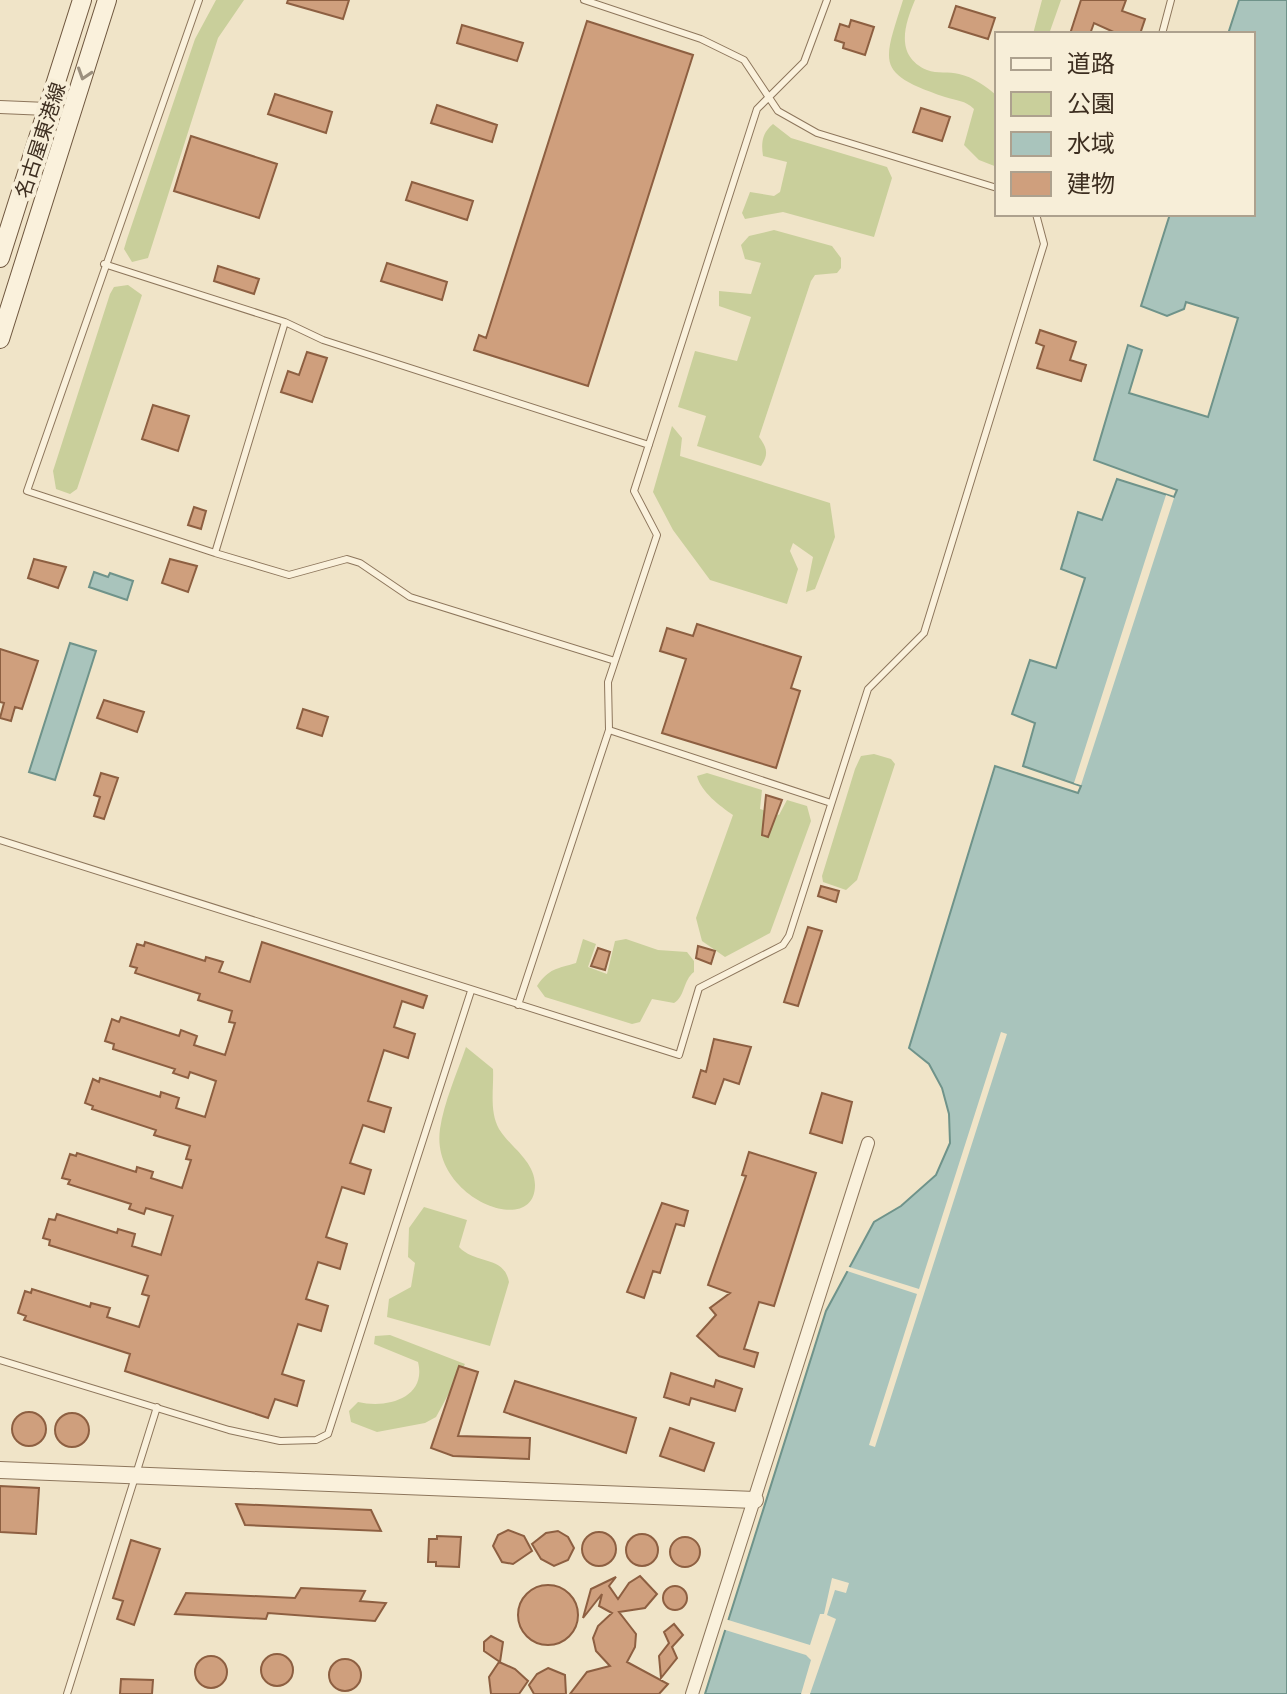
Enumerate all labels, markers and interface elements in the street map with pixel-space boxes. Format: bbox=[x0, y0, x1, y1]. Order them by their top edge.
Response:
legend bbox=[995, 32, 1255, 216]
text: 道路 bbox=[1067, 48, 1115, 79]
one-way arrow bbox=[77, 67, 93, 81]
street label: 名古屋東港線 bbox=[10, 79, 70, 201]
text: 公園 bbox=[1067, 88, 1115, 119]
text: 水域 bbox=[1067, 128, 1115, 159]
text: 建物 bbox=[1067, 168, 1115, 199]

